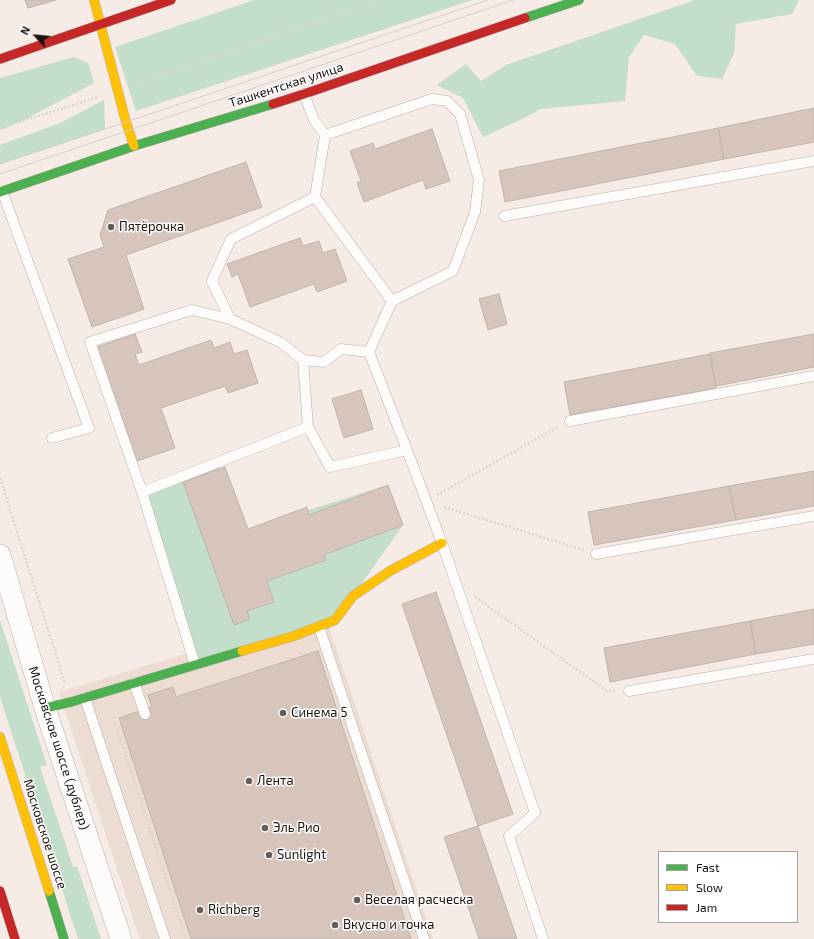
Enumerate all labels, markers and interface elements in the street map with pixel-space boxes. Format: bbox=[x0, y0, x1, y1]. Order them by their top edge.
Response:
north arrow bbox=[16, 16, 56, 56]
text: N bbox=[17, 24, 32, 37]
street label: Ташкентская улица bbox=[227, 59, 345, 111]
place label: Пятёрочка bbox=[119, 219, 184, 235]
marker: Пятёрочка bbox=[106, 222, 116, 232]
street label: Московское шоссе (дублер) bbox=[25, 664, 93, 832]
place label: Синема 5 bbox=[291, 705, 347, 721]
marker: Синема 5 bbox=[278, 708, 288, 718]
place label: Лента bbox=[257, 773, 294, 789]
marker: Лента bbox=[244, 776, 254, 786]
street label: Московское шоссе bbox=[20, 777, 70, 891]
place label: Эль Рио bbox=[273, 820, 320, 836]
marker: Эль Рио bbox=[260, 823, 270, 833]
place label: Sunlight bbox=[277, 847, 326, 863]
marker: Sunlight bbox=[264, 850, 274, 860]
legend bbox=[658, 851, 798, 923]
text: Fast bbox=[696, 860, 719, 874]
text: Slow bbox=[696, 880, 723, 894]
place label: Веселая расческа bbox=[365, 892, 473, 908]
marker: Веселая расческа bbox=[352, 895, 362, 905]
text: Jam bbox=[696, 900, 717, 914]
place label: Richberg bbox=[208, 902, 260, 918]
marker: Richberg bbox=[195, 905, 205, 915]
place label: Вкусно и точка bbox=[343, 917, 434, 933]
marker: Вкусно и точка bbox=[330, 920, 340, 930]

